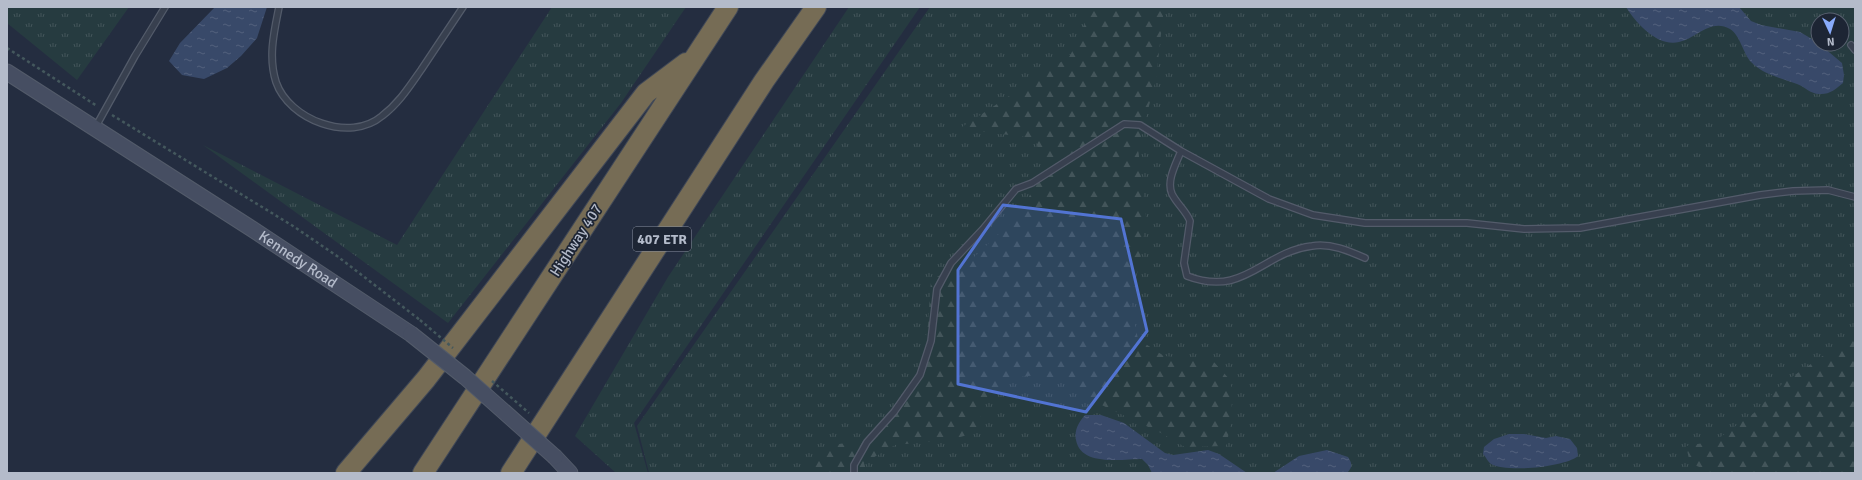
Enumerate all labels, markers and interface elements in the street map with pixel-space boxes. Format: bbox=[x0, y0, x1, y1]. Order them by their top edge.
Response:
north arrow bbox=[1810, 12, 1850, 52]
text: N bbox=[1826, 35, 1835, 48]
street label: Highway 407 bbox=[546, 200, 606, 280]
street label: Kennedy Road bbox=[255, 227, 341, 292]
road number: 407 ETR bbox=[633, 227, 691, 251]

